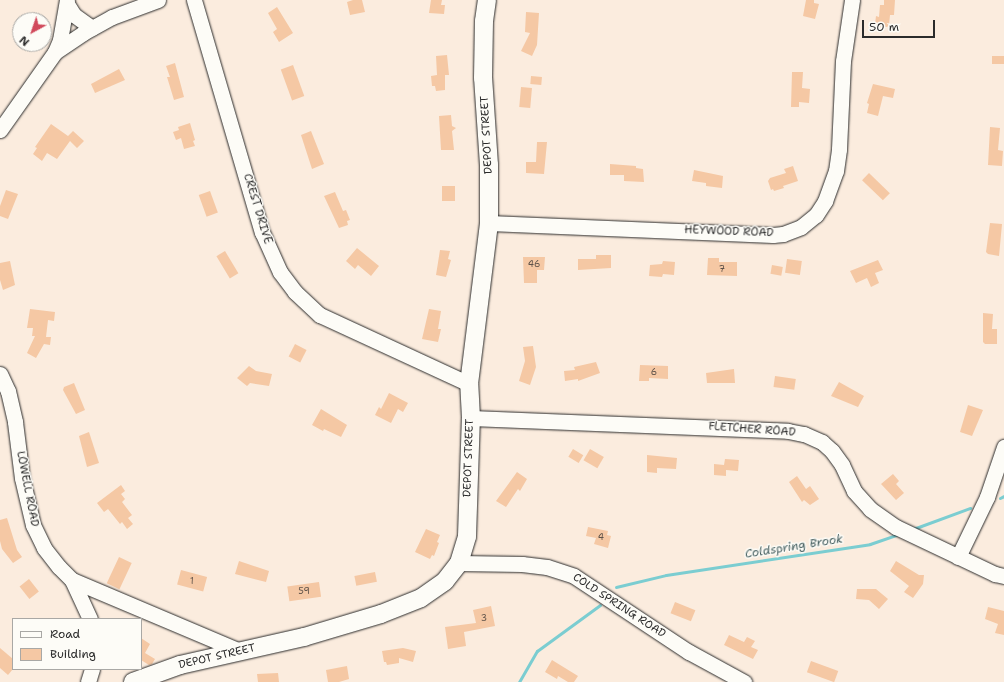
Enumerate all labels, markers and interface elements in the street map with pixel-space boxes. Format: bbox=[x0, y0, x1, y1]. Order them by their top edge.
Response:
north arrow bbox=[12, 12, 52, 52]
scale bar bbox=[864, 12, 937, 38]
text: 50 m bbox=[869, 19, 899, 35]
text: N bbox=[16, 32, 33, 49]
street label: DEPOT STREET bbox=[478, 95, 496, 175]
street label: CREST DRIVE bbox=[240, 172, 274, 246]
street label: HEYWOOD ROAD bbox=[684, 224, 774, 240]
house number: 46 bbox=[528, 259, 540, 269]
house number: 7 bbox=[719, 264, 725, 274]
house number: 6 bbox=[651, 367, 657, 377]
street label: DEPOT STREET bbox=[461, 419, 477, 497]
street label: FLETCHER ROAD bbox=[708, 420, 796, 440]
street label: LOWELL ROAD bbox=[13, 450, 41, 528]
house number: 4 bbox=[598, 532, 604, 542]
water label: Coldspring Brook bbox=[744, 532, 844, 562]
street label: COLD SPRING ROAD bbox=[570, 571, 668, 641]
house number: 1 bbox=[190, 576, 194, 586]
house number: 59 bbox=[298, 586, 310, 596]
house number: 3 bbox=[481, 613, 487, 623]
legend bbox=[12, 618, 142, 670]
text: Road bbox=[50, 626, 80, 642]
street label: DEPOT STREET bbox=[177, 642, 257, 672]
text: Building bbox=[50, 646, 96, 662]

